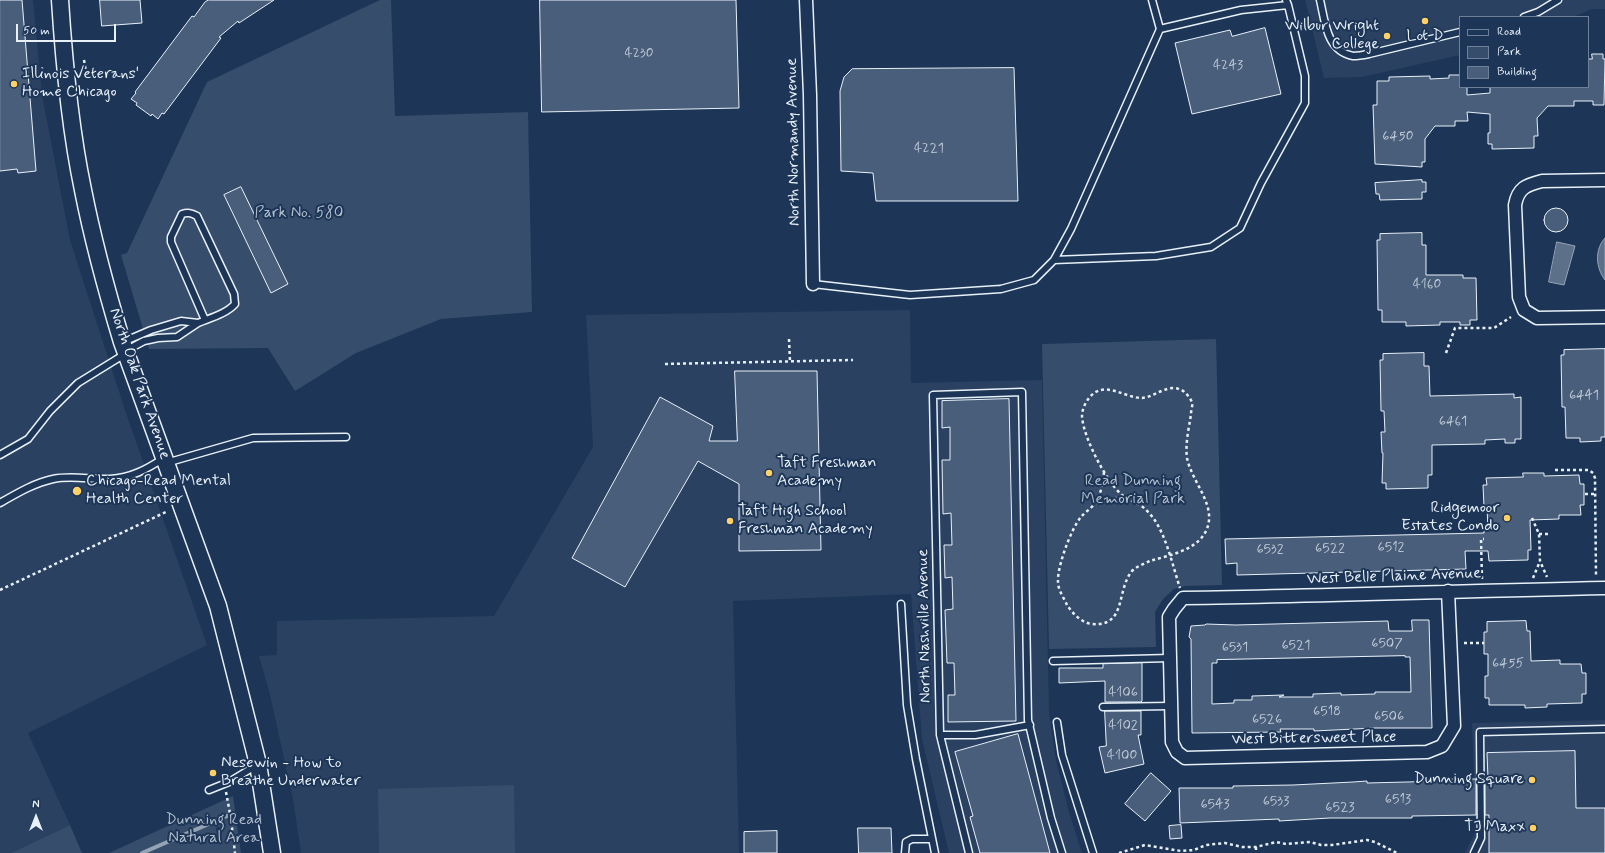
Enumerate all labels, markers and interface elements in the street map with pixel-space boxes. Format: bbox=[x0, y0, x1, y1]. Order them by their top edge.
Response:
scale bar bbox=[18, 16, 118, 42]
marker: Lot D bbox=[1420, 16, 1430, 26]
legend bbox=[1459, 16, 1589, 88]
place label: Wilbur Wright College bbox=[1285, 17, 1379, 55]
text: 50 m bbox=[23, 23, 50, 39]
text: Road bbox=[1497, 24, 1521, 40]
place label: Lot D bbox=[1407, 27, 1443, 47]
marker: Wilbur Wright College bbox=[1382, 31, 1392, 41]
text: Park bbox=[1497, 44, 1521, 60]
house number: 4230 bbox=[624, 46, 654, 62]
street label: North Normandy Avenue bbox=[783, 58, 805, 226]
house number: 4243 bbox=[1213, 58, 1243, 74]
text: Building bbox=[1497, 64, 1537, 80]
place label: Illinois Veterans' Home Chicago bbox=[22, 65, 139, 103]
marker: Illinois Veterans' Home Chicago bbox=[9, 79, 19, 89]
house number: 6450 bbox=[1382, 129, 1414, 145]
house number: 4221 bbox=[914, 141, 944, 157]
park label: Park No. 580 bbox=[255, 204, 343, 224]
house number: 4160 bbox=[1413, 277, 1441, 293]
street label: North Oak Park Avenue bbox=[104, 306, 174, 462]
house number: 6441 bbox=[1569, 388, 1599, 404]
house number: 6461 bbox=[1439, 414, 1467, 430]
place label: Taft Freshman Academy bbox=[777, 454, 876, 492]
marker: Taft Freshman Academy bbox=[764, 468, 774, 478]
place label: Chicago-Read Mental Health Center bbox=[86, 472, 231, 510]
park label: Read Dunning Memorial Park bbox=[1081, 472, 1185, 510]
marker: Chicago-Read Mental Health Center bbox=[71, 485, 83, 497]
place label: Ridgemoor Estates Condo bbox=[1401, 499, 1499, 537]
place label: Taft High School Freshman Academy bbox=[738, 502, 873, 540]
marker: Ridgemoor Estates Condo bbox=[1502, 513, 1512, 523]
marker: Taft High School Freshman Academy bbox=[725, 516, 735, 526]
house number: 6512 bbox=[1378, 540, 1404, 556]
house number: 6522 bbox=[1315, 541, 1345, 557]
house number: 6532 bbox=[1256, 542, 1284, 558]
street label: North Nashville Avenue bbox=[914, 549, 936, 703]
street label: West Belle Plaine Avenue bbox=[1307, 564, 1481, 590]
house number: 6507 bbox=[1371, 636, 1403, 652]
house number: 6521 bbox=[1281, 638, 1311, 654]
house number: 6531 bbox=[1222, 640, 1248, 656]
house number: 6455 bbox=[1492, 656, 1524, 672]
house number: 4106 bbox=[1108, 685, 1138, 701]
house number: 6518 bbox=[1313, 704, 1341, 720]
house number: 6506 bbox=[1374, 709, 1404, 725]
house number: 6526 bbox=[1252, 712, 1282, 728]
house number: 4102 bbox=[1108, 718, 1138, 734]
street label: West Bittersweet Place bbox=[1231, 728, 1397, 750]
house number: 4100 bbox=[1107, 748, 1137, 764]
place label: Nesewin - How to Breathe Underwater bbox=[221, 754, 361, 792]
marker: Nesewin - How to Breathe Underwater bbox=[208, 768, 218, 778]
place label: Dunning Square bbox=[1414, 770, 1524, 790]
marker: Dunning Square bbox=[1527, 775, 1537, 785]
house number: 6513 bbox=[1385, 792, 1411, 808]
house number: 6533 bbox=[1263, 794, 1289, 810]
north arrow bbox=[16, 797, 56, 837]
house number: 6543 bbox=[1200, 797, 1230, 813]
text: N bbox=[32, 798, 40, 812]
house number: 6523 bbox=[1325, 800, 1355, 816]
park label: Dunning Read Natural Area bbox=[166, 811, 262, 849]
place label: TJ Maxx bbox=[1464, 818, 1525, 838]
marker: TJ Maxx bbox=[1528, 823, 1538, 833]

